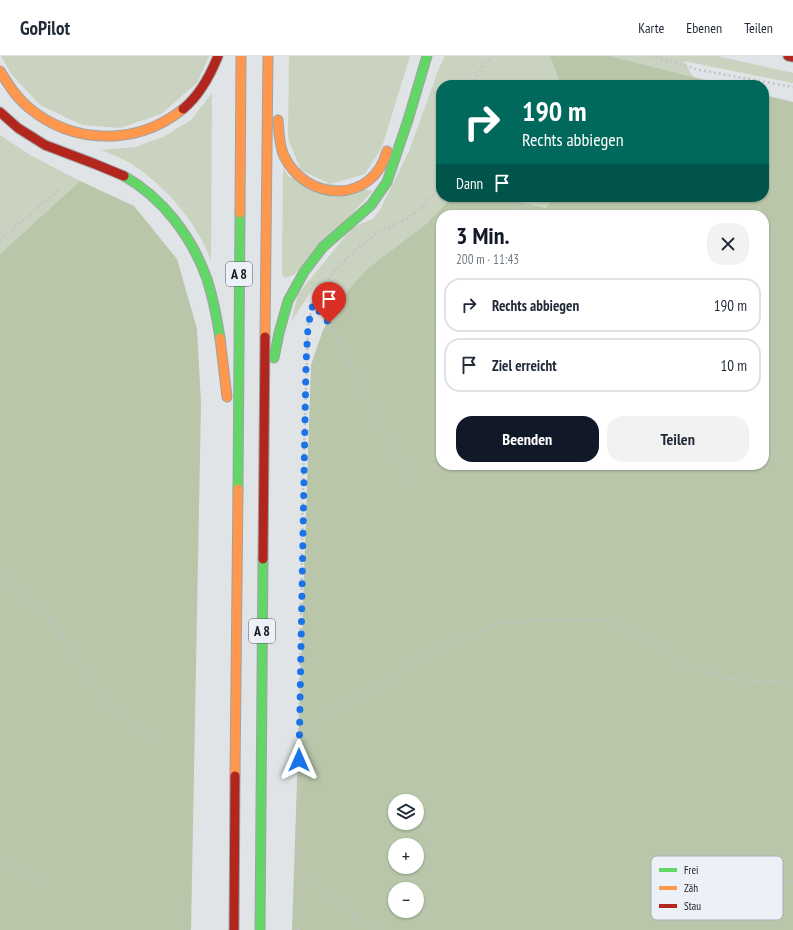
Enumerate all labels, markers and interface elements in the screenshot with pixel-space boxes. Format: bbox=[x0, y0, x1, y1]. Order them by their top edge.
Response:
text: GoPilot bbox=[20, 16, 70, 40]
text: Karte bbox=[638, 19, 664, 37]
text: Ebenen bbox=[686, 19, 722, 37]
text: Teilen bbox=[744, 19, 773, 37]
text: 190 m bbox=[522, 92, 586, 129]
icon: right bbox=[456, 96, 508, 148]
text: Rechts abbiegen bbox=[522, 128, 624, 151]
icon: arrive bbox=[491, 172, 513, 194]
text: Dann bbox=[456, 174, 483, 193]
text: 3 Min. bbox=[456, 220, 510, 251]
button: close bbox=[707, 223, 749, 265]
text: 200 m · 11:43 bbox=[456, 251, 519, 268]
road number: A 8 bbox=[226, 262, 252, 286]
pin bbox=[312, 282, 346, 323]
icon: arrive bbox=[318, 288, 340, 310]
icon: right bbox=[458, 294, 480, 316]
text: Rechts abbiegen bbox=[492, 296, 579, 315]
text: 190 m bbox=[714, 296, 747, 315]
icon: arrive bbox=[458, 354, 480, 376]
text: Ziel erreicht bbox=[492, 356, 557, 375]
text: 10 m bbox=[721, 356, 747, 375]
button: Beenden bbox=[456, 416, 599, 462]
button: Teilen bbox=[607, 416, 749, 462]
road number: A 8 bbox=[249, 619, 275, 643]
position arrow bbox=[278, 739, 320, 781]
map controls bbox=[388, 794, 424, 918]
button: layers bbox=[388, 794, 424, 830]
button: + bbox=[388, 838, 424, 874]
legend bbox=[651, 856, 783, 920]
text: Frei bbox=[684, 863, 699, 877]
text: Zäh bbox=[684, 881, 698, 895]
button: − bbox=[388, 882, 424, 918]
text: Stau bbox=[684, 899, 701, 913]

